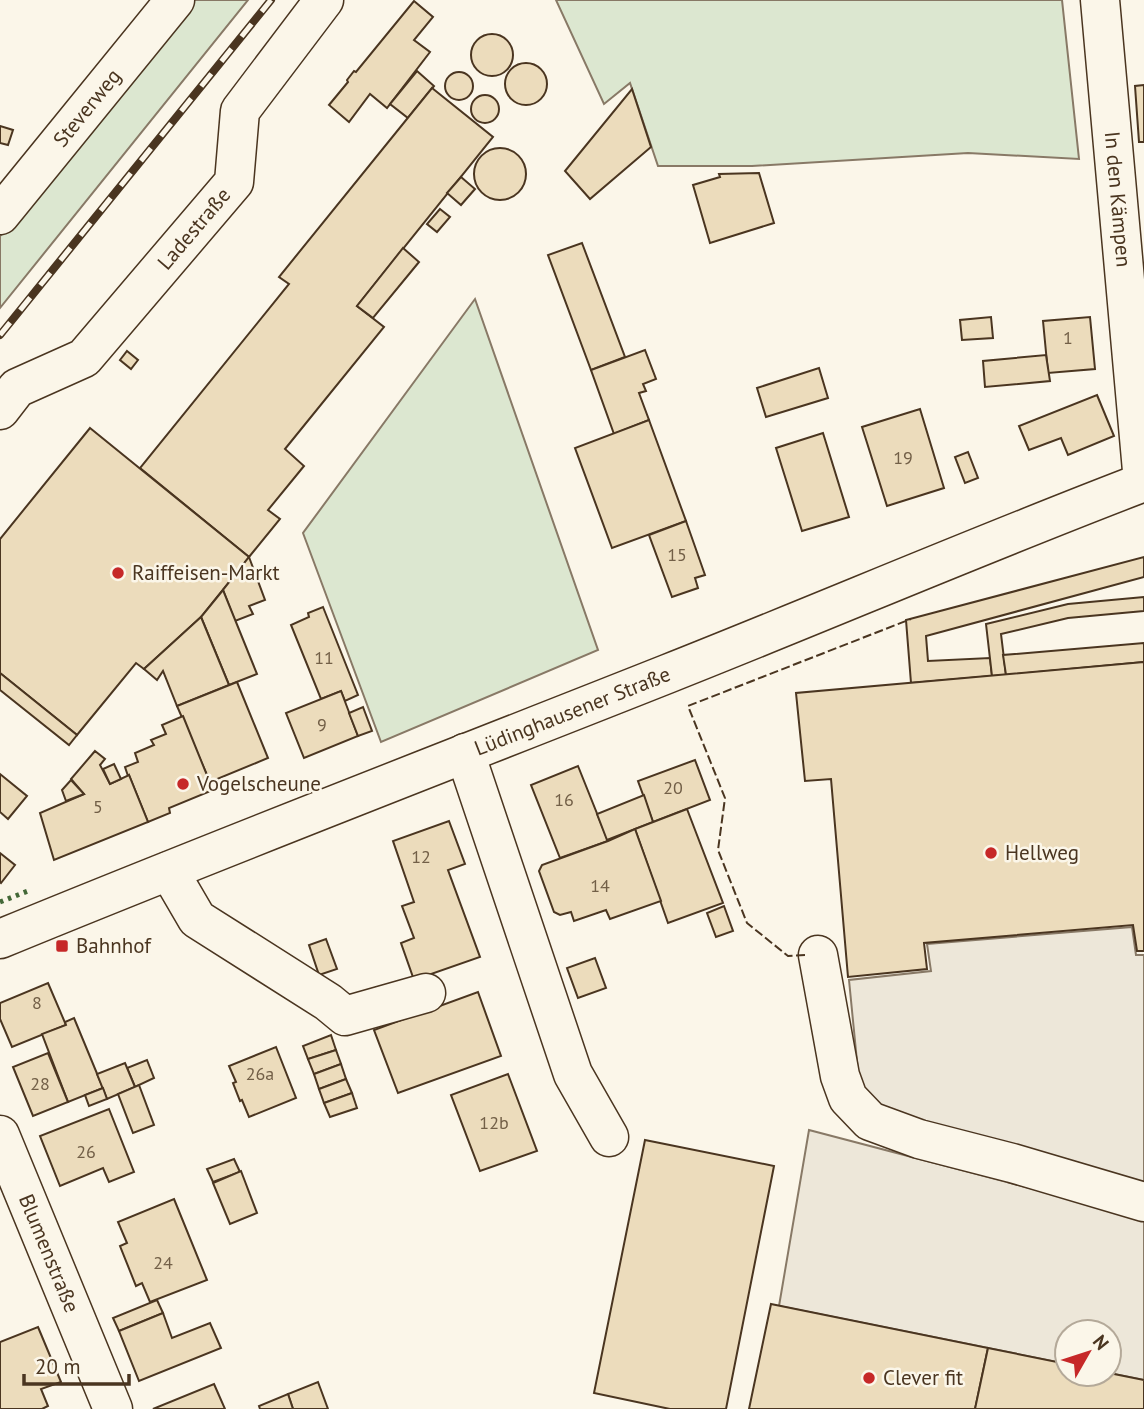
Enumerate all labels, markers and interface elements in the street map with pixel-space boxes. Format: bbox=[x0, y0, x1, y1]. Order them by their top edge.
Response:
street label: Steverweg bbox=[47, 63, 127, 152]
street label: In den Kämpen bbox=[1099, 130, 1138, 268]
street label: Ladestraße bbox=[151, 182, 236, 275]
house number: 1 bbox=[1063, 326, 1073, 349]
house number: 19 bbox=[893, 446, 913, 469]
house number: 15 bbox=[667, 543, 687, 566]
place label: Raiffeisen-Markt bbox=[132, 559, 280, 586]
marker: Raiffeisen-Markt bbox=[110, 565, 126, 581]
house number: 11 bbox=[314, 646, 334, 669]
street label: Lüdinghausener Straße bbox=[470, 660, 674, 762]
house number: 9 bbox=[317, 713, 327, 736]
place label: Vogelscheune bbox=[196, 770, 321, 797]
marker: Vogelscheune bbox=[175, 776, 191, 792]
house number: 20 bbox=[663, 776, 683, 799]
house number: 16 bbox=[554, 788, 574, 811]
house number: 5 bbox=[93, 795, 103, 818]
place label: Hellweg bbox=[1005, 839, 1079, 866]
house number: 12 bbox=[411, 845, 431, 868]
marker: Hellweg bbox=[983, 845, 999, 861]
house number: 14 bbox=[590, 874, 610, 897]
place label: Bahnhof bbox=[76, 932, 152, 959]
marker: Bahnhof bbox=[54, 938, 70, 954]
house number: 8 bbox=[32, 991, 42, 1014]
house number: 26a bbox=[246, 1062, 274, 1085]
house number: 28 bbox=[30, 1072, 50, 1095]
house number: 12b bbox=[479, 1111, 509, 1134]
house number: 26 bbox=[76, 1140, 96, 1163]
street label: Blumenstraße bbox=[13, 1190, 86, 1316]
house number: 24 bbox=[153, 1251, 173, 1274]
north arrow bbox=[1053, 1318, 1123, 1388]
text: N bbox=[1088, 1330, 1114, 1355]
scale bar bbox=[24, 1342, 130, 1386]
text: 20 m bbox=[35, 1353, 81, 1380]
place label: Clever fit bbox=[883, 1364, 963, 1391]
marker: Clever fit bbox=[861, 1370, 877, 1386]

